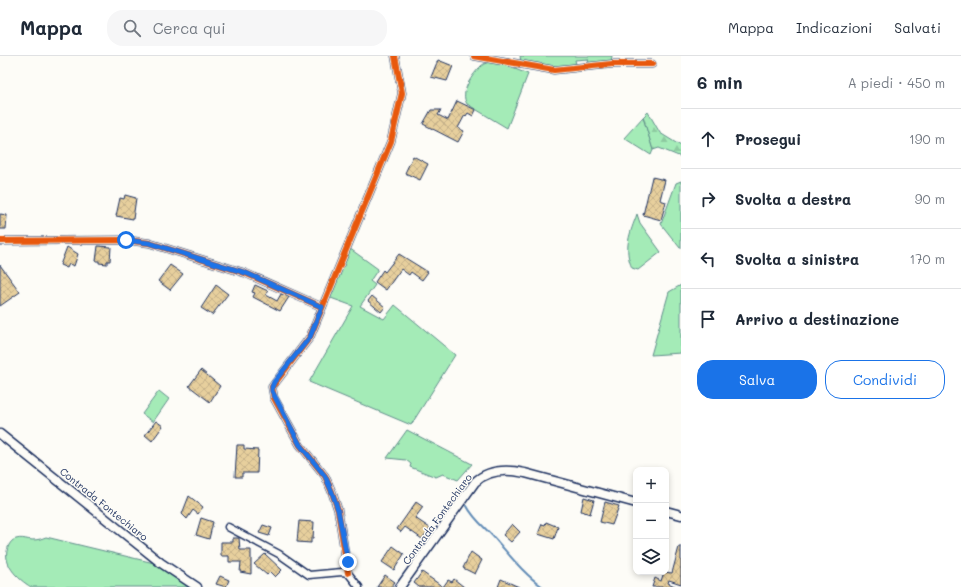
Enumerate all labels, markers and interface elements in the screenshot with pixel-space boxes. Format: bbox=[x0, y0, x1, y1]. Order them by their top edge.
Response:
search box bbox=[107, 10, 387, 46]
text: Mappa bbox=[20, 15, 83, 40]
icon: search bbox=[121, 17, 143, 39]
text: Cerca qui bbox=[153, 18, 226, 38]
text: Mappa bbox=[728, 18, 774, 37]
text: Indicazioni bbox=[796, 18, 872, 37]
text: Salvati bbox=[894, 18, 941, 37]
text: 6 min bbox=[697, 71, 742, 93]
text: A piedi · 450 m bbox=[848, 74, 945, 91]
icon: ahead bbox=[697, 128, 719, 150]
text: Prosegui bbox=[735, 129, 801, 149]
text: 190 m bbox=[909, 130, 945, 147]
icon: right bbox=[697, 188, 719, 210]
text: Svolta a destra bbox=[735, 189, 851, 209]
text: 90 m bbox=[915, 190, 945, 207]
route start bbox=[117, 231, 135, 249]
icon: left bbox=[697, 248, 719, 270]
text: Svolta a sinistra bbox=[735, 249, 859, 269]
text: 170 m bbox=[909, 250, 945, 267]
icon: arrive bbox=[697, 308, 719, 330]
text: Arrivo a destinazione bbox=[735, 309, 899, 329]
button: Salva bbox=[697, 360, 817, 399]
button: Condividi bbox=[825, 360, 945, 399]
street label: Contrada Fontechiaro bbox=[57, 464, 151, 544]
map controls bbox=[633, 467, 669, 575]
button: + bbox=[633, 467, 669, 503]
street label: Contrada Fontechiaro bbox=[399, 471, 475, 567]
button: − bbox=[633, 503, 669, 539]
button: layers bbox=[633, 539, 669, 575]
route end bbox=[339, 553, 357, 571]

